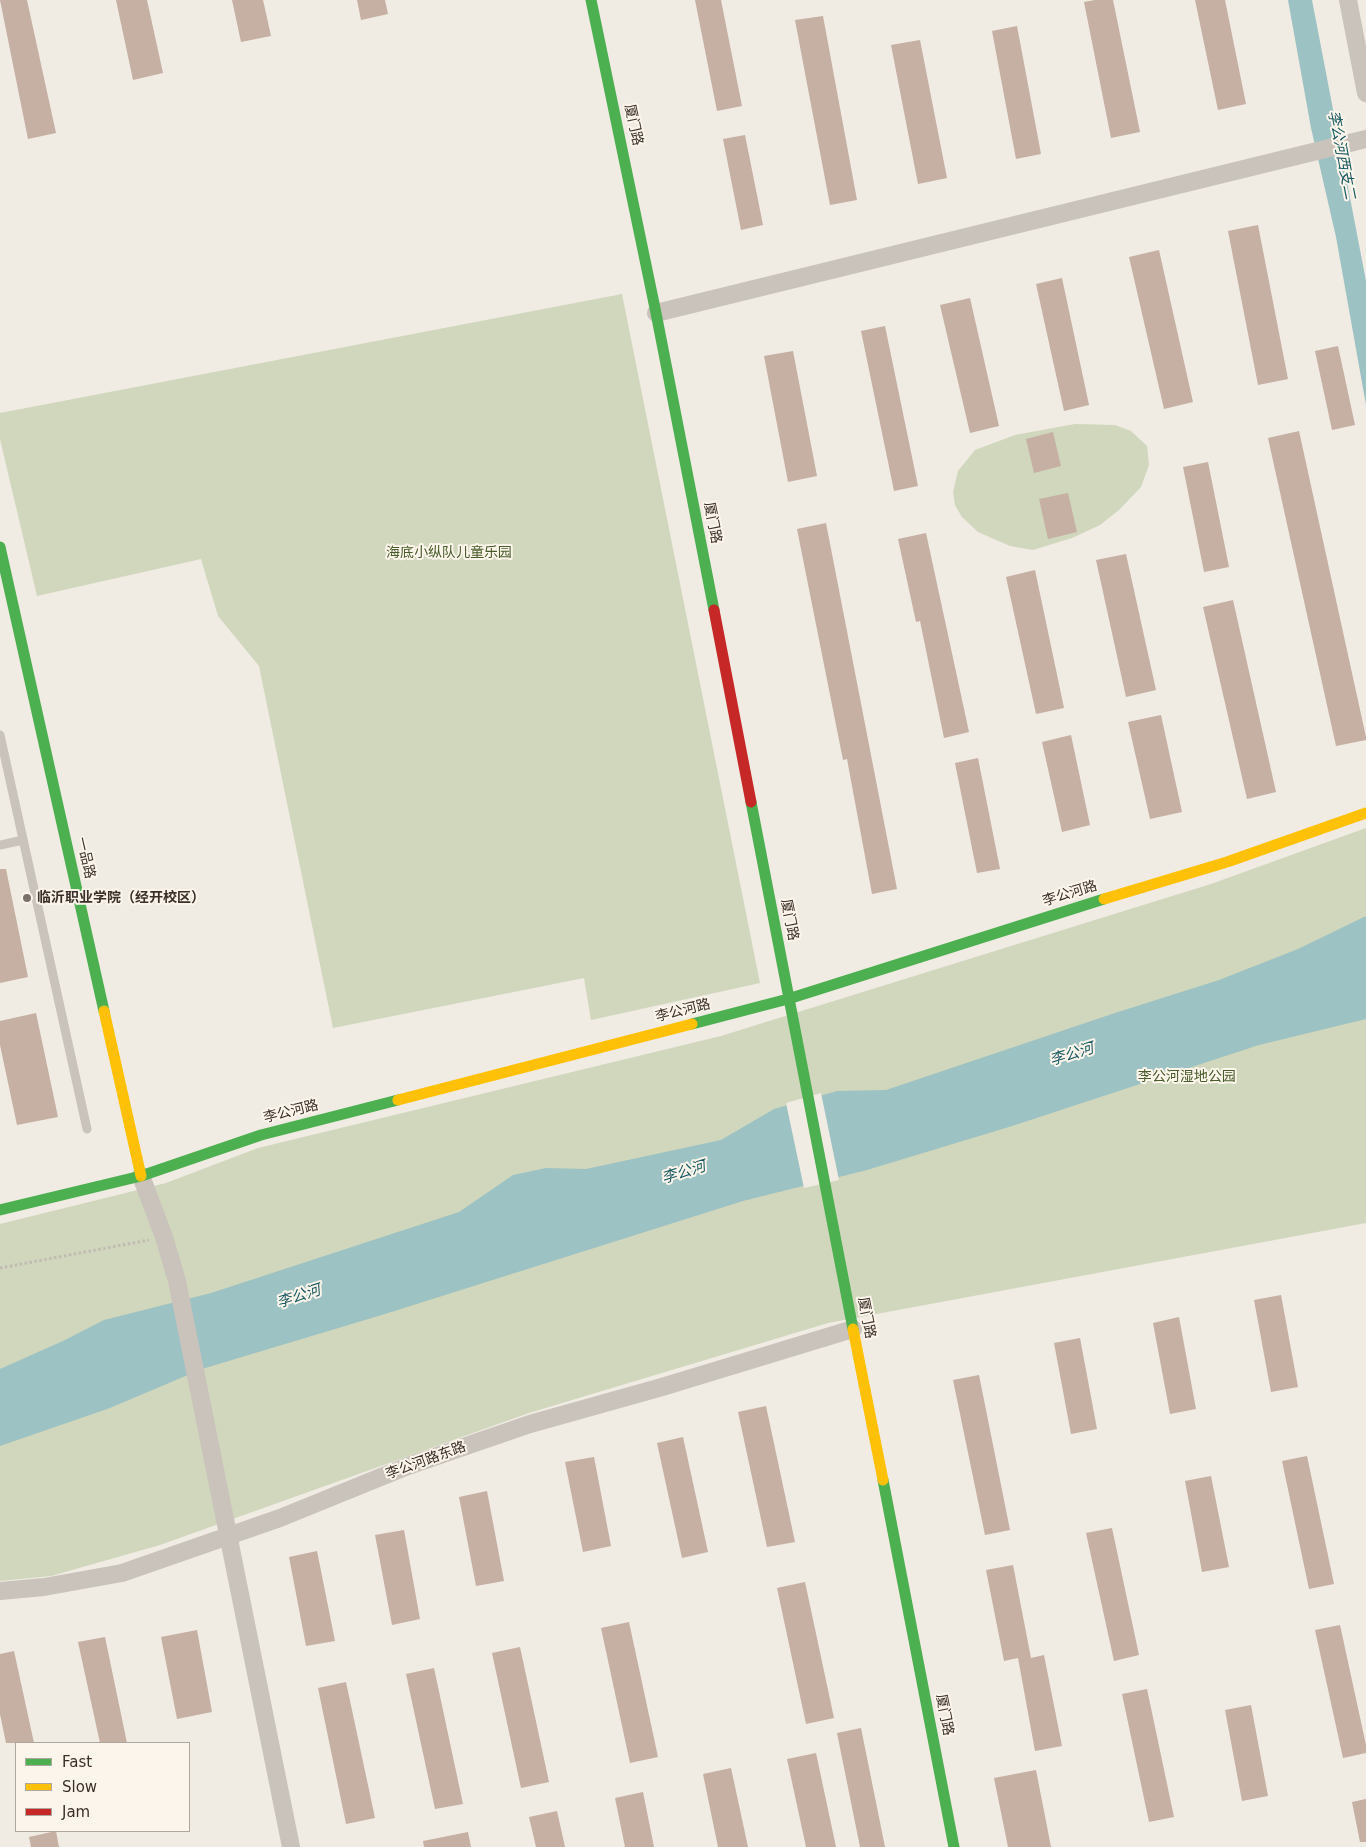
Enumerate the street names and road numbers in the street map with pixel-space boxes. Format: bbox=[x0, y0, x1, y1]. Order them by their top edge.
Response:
street label: 厦门路 bbox=[620, 103, 646, 147]
street label: 厦门路 bbox=[700, 501, 724, 545]
street label: 一品路 bbox=[72, 836, 98, 880]
street label: 李公河路 bbox=[1041, 878, 1099, 910]
street label: 厦门路 bbox=[777, 898, 801, 942]
street label: 李公河路 bbox=[654, 996, 712, 1026]
street label: 李公河路 bbox=[262, 1097, 320, 1127]
street label: 厦门路 bbox=[854, 1296, 878, 1340]
street label: 李公河路东路 bbox=[384, 1439, 468, 1483]
street label: 厦门路 bbox=[932, 1693, 956, 1737]

